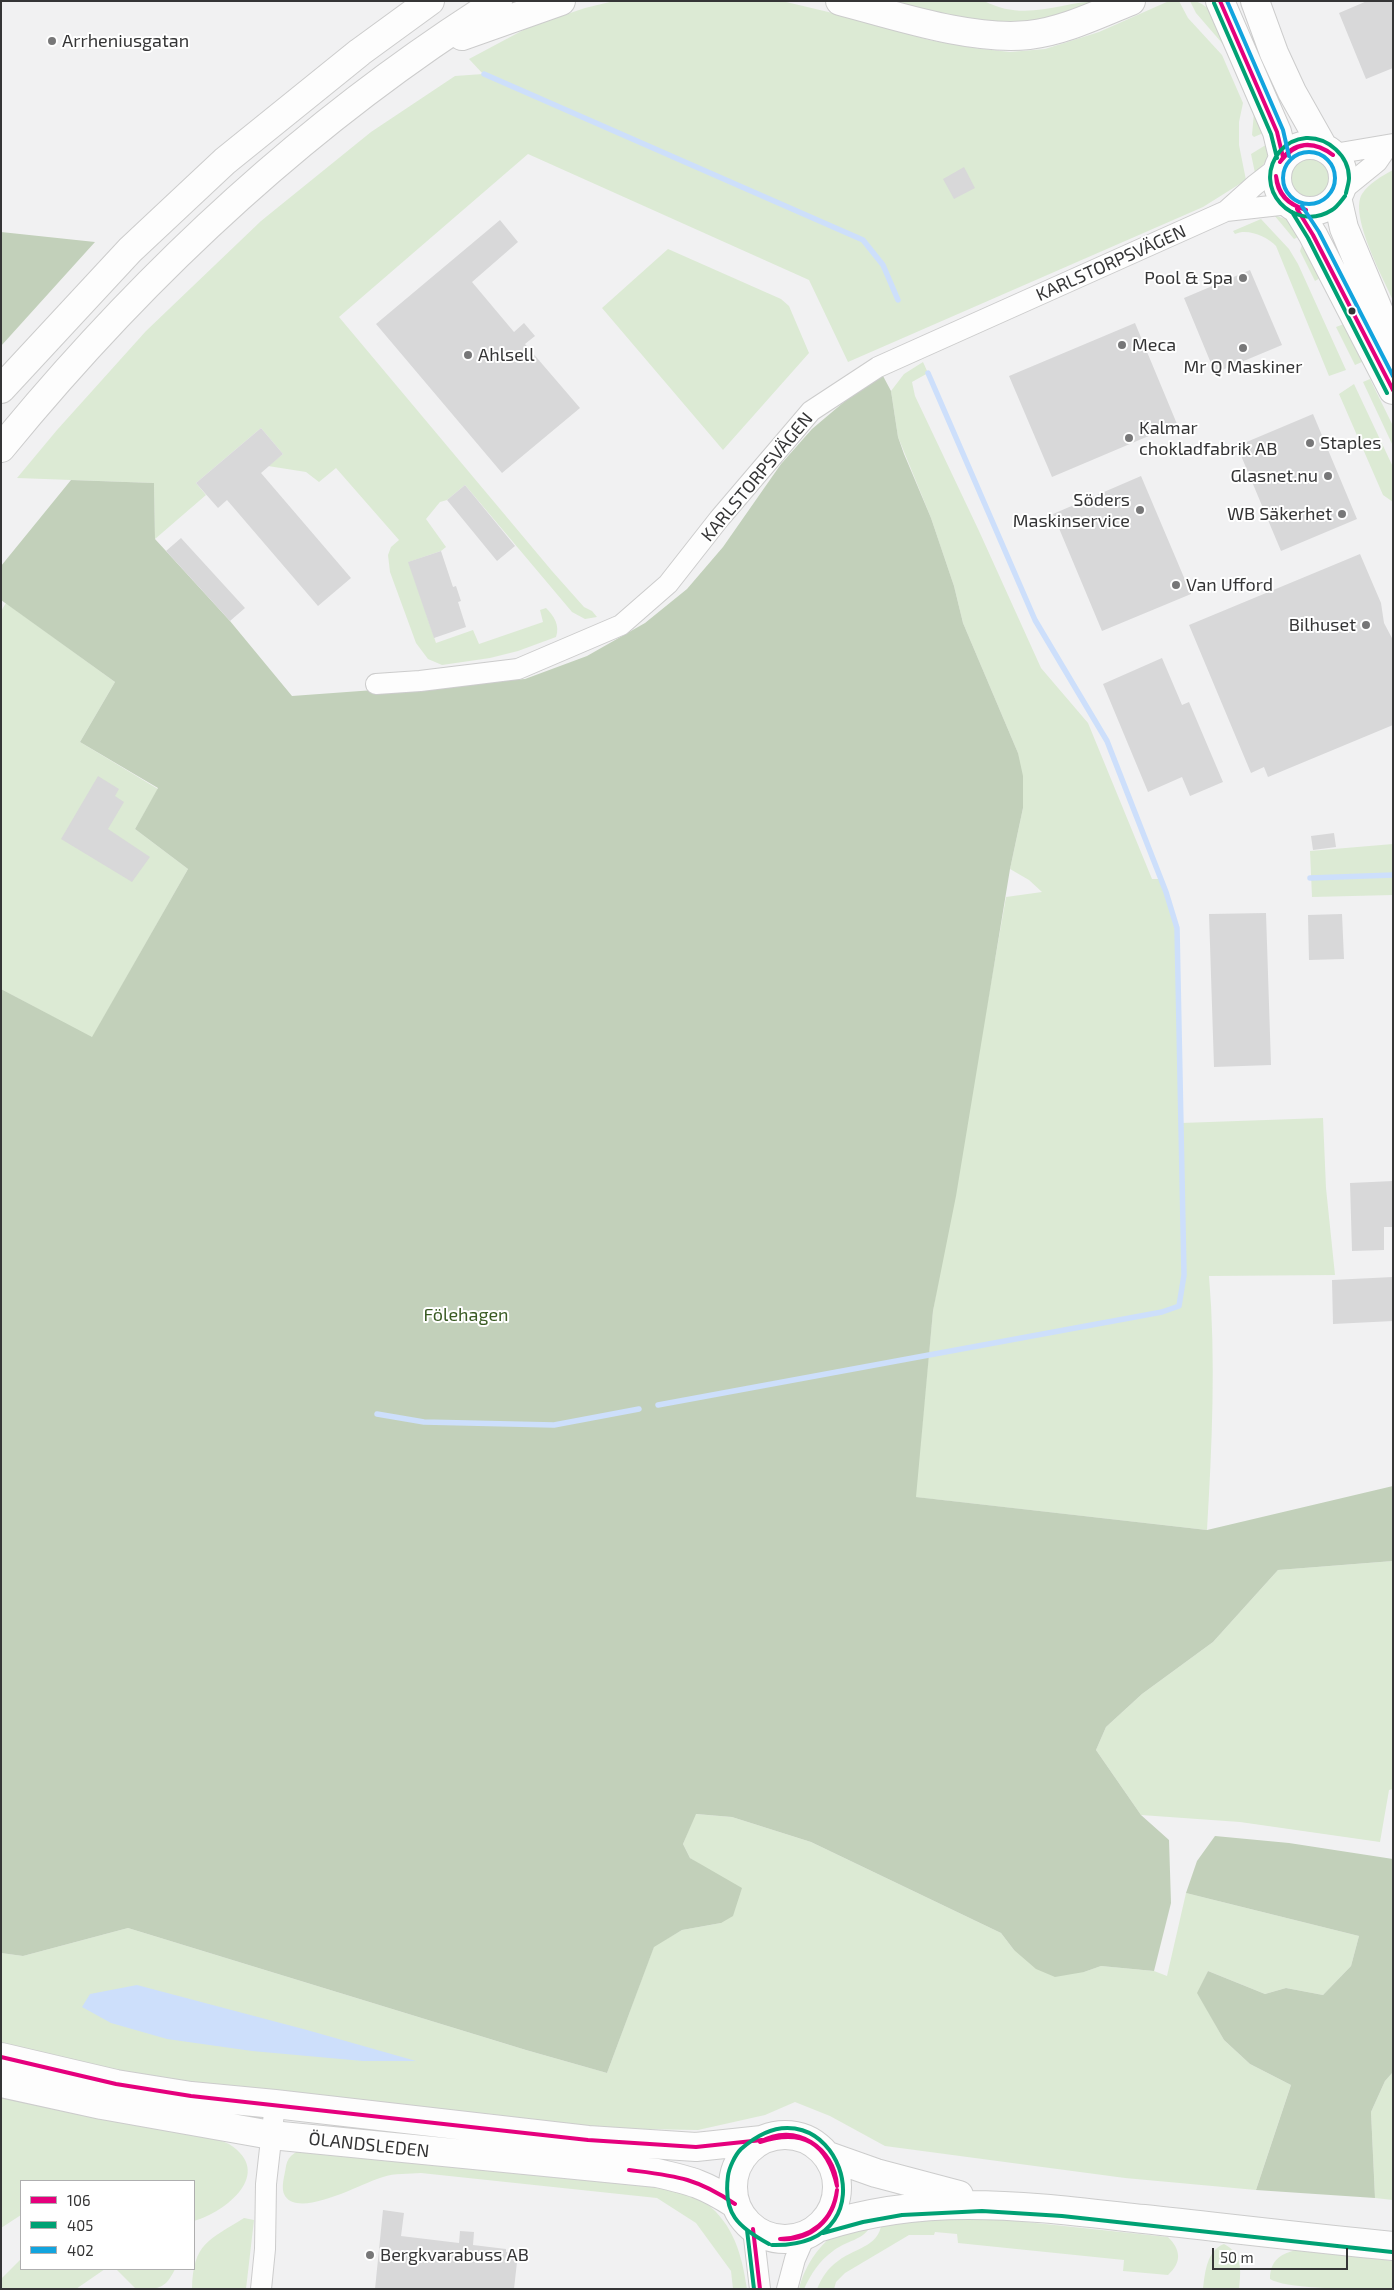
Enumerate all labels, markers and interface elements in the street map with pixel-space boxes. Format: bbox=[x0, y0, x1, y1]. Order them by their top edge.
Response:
place label: Arrheniusgatan bbox=[62, 30, 189, 52]
marker: Arrheniusgatan bbox=[46, 35, 58, 47]
street label: KARLSTORPSVÄGEN bbox=[1033, 220, 1189, 306]
place label: Pool & Spa bbox=[1144, 267, 1233, 289]
marker: Pool & Spa bbox=[1237, 272, 1249, 284]
unlabelled marker bbox=[1347, 306, 1357, 316]
place label: Meca bbox=[1132, 334, 1176, 356]
marker: Meca bbox=[1116, 339, 1128, 351]
marker: Mr Q Maskiner bbox=[1237, 342, 1249, 354]
place label: Ahlsell bbox=[478, 344, 535, 366]
marker: Ahlsell bbox=[462, 349, 474, 361]
place label: Mr Q Maskiner bbox=[1184, 356, 1302, 378]
street label: KARLSTORPSVÄGEN bbox=[697, 408, 817, 546]
place label: Kalmar chokladfabrik AB bbox=[1139, 417, 1277, 459]
marker: Kalmar chokladfabrik AB bbox=[1123, 432, 1135, 444]
place label: Staples bbox=[1320, 432, 1381, 454]
marker: Staples bbox=[1304, 437, 1316, 449]
place label: Glasnet.nu bbox=[1231, 465, 1318, 487]
marker: Glasnet.nu bbox=[1322, 470, 1334, 482]
place label: Söders Maskinservice bbox=[1013, 489, 1130, 532]
place label: WB Säkerhet bbox=[1227, 503, 1332, 525]
marker: Söders Maskinservice bbox=[1134, 504, 1146, 516]
marker: WB Säkerhet bbox=[1336, 508, 1348, 520]
place label: Van Ufford bbox=[1186, 574, 1273, 596]
marker: Van Ufford bbox=[1170, 579, 1182, 591]
place label: Bilhuset bbox=[1289, 614, 1356, 636]
marker: Bilhuset bbox=[1360, 619, 1372, 631]
park label: Fölehagen bbox=[423, 1304, 509, 1326]
street label: ÖLANDSLEDEN bbox=[308, 2128, 430, 2162]
legend bbox=[20, 2180, 195, 2270]
text: 106 bbox=[67, 2191, 91, 2209]
text: 405 bbox=[67, 2216, 93, 2234]
scale bar bbox=[1214, 2238, 1350, 2270]
text: 402 bbox=[67, 2241, 94, 2259]
place label: Bergkvarabuss AB bbox=[380, 2244, 529, 2266]
text: 50 m bbox=[1220, 2248, 1254, 2266]
marker: Bergkvarabuss AB bbox=[364, 2249, 376, 2261]

